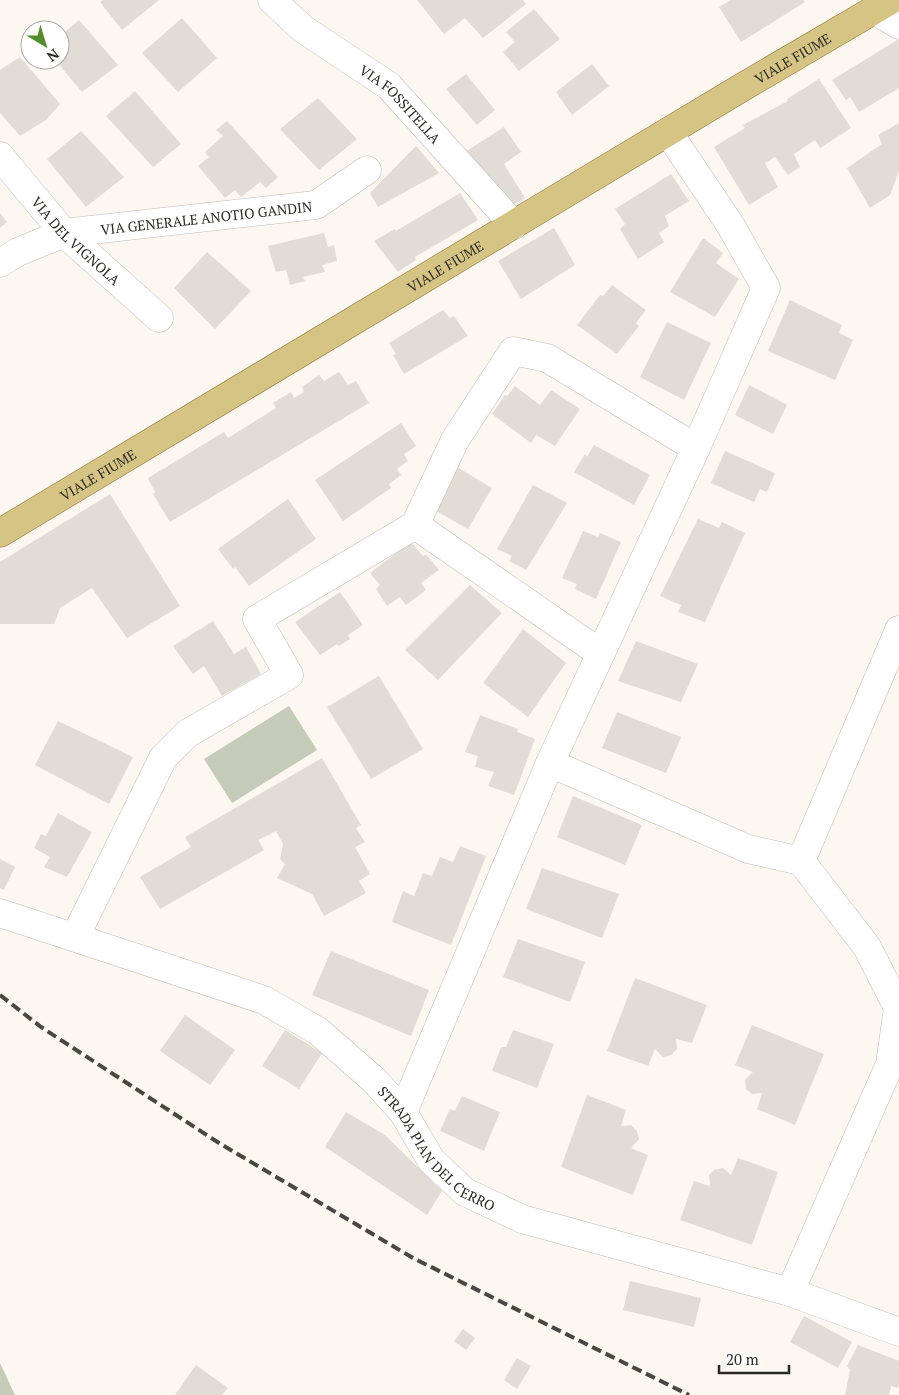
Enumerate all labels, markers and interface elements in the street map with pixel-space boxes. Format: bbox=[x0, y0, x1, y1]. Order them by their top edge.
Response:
north arrow bbox=[20, 20, 70, 70]
street label: VIALE FIUME bbox=[751, 28, 834, 88]
text: N bbox=[43, 45, 63, 67]
street label: VIA FOSSITELLA bbox=[356, 60, 446, 148]
street label: VIA DEL VIGNOLA bbox=[28, 192, 125, 289]
street label: VIA GENERALE ANOTIO GANDIN bbox=[100, 196, 313, 238]
street label: VIALE FIUME bbox=[403, 236, 487, 296]
street label: VIALE FIUME bbox=[56, 444, 139, 504]
street label: STRADA PIAN DEL CERRO bbox=[374, 1082, 498, 1215]
scale bar bbox=[719, 1342, 789, 1374]
text: 20 m bbox=[726, 1349, 759, 1369]

